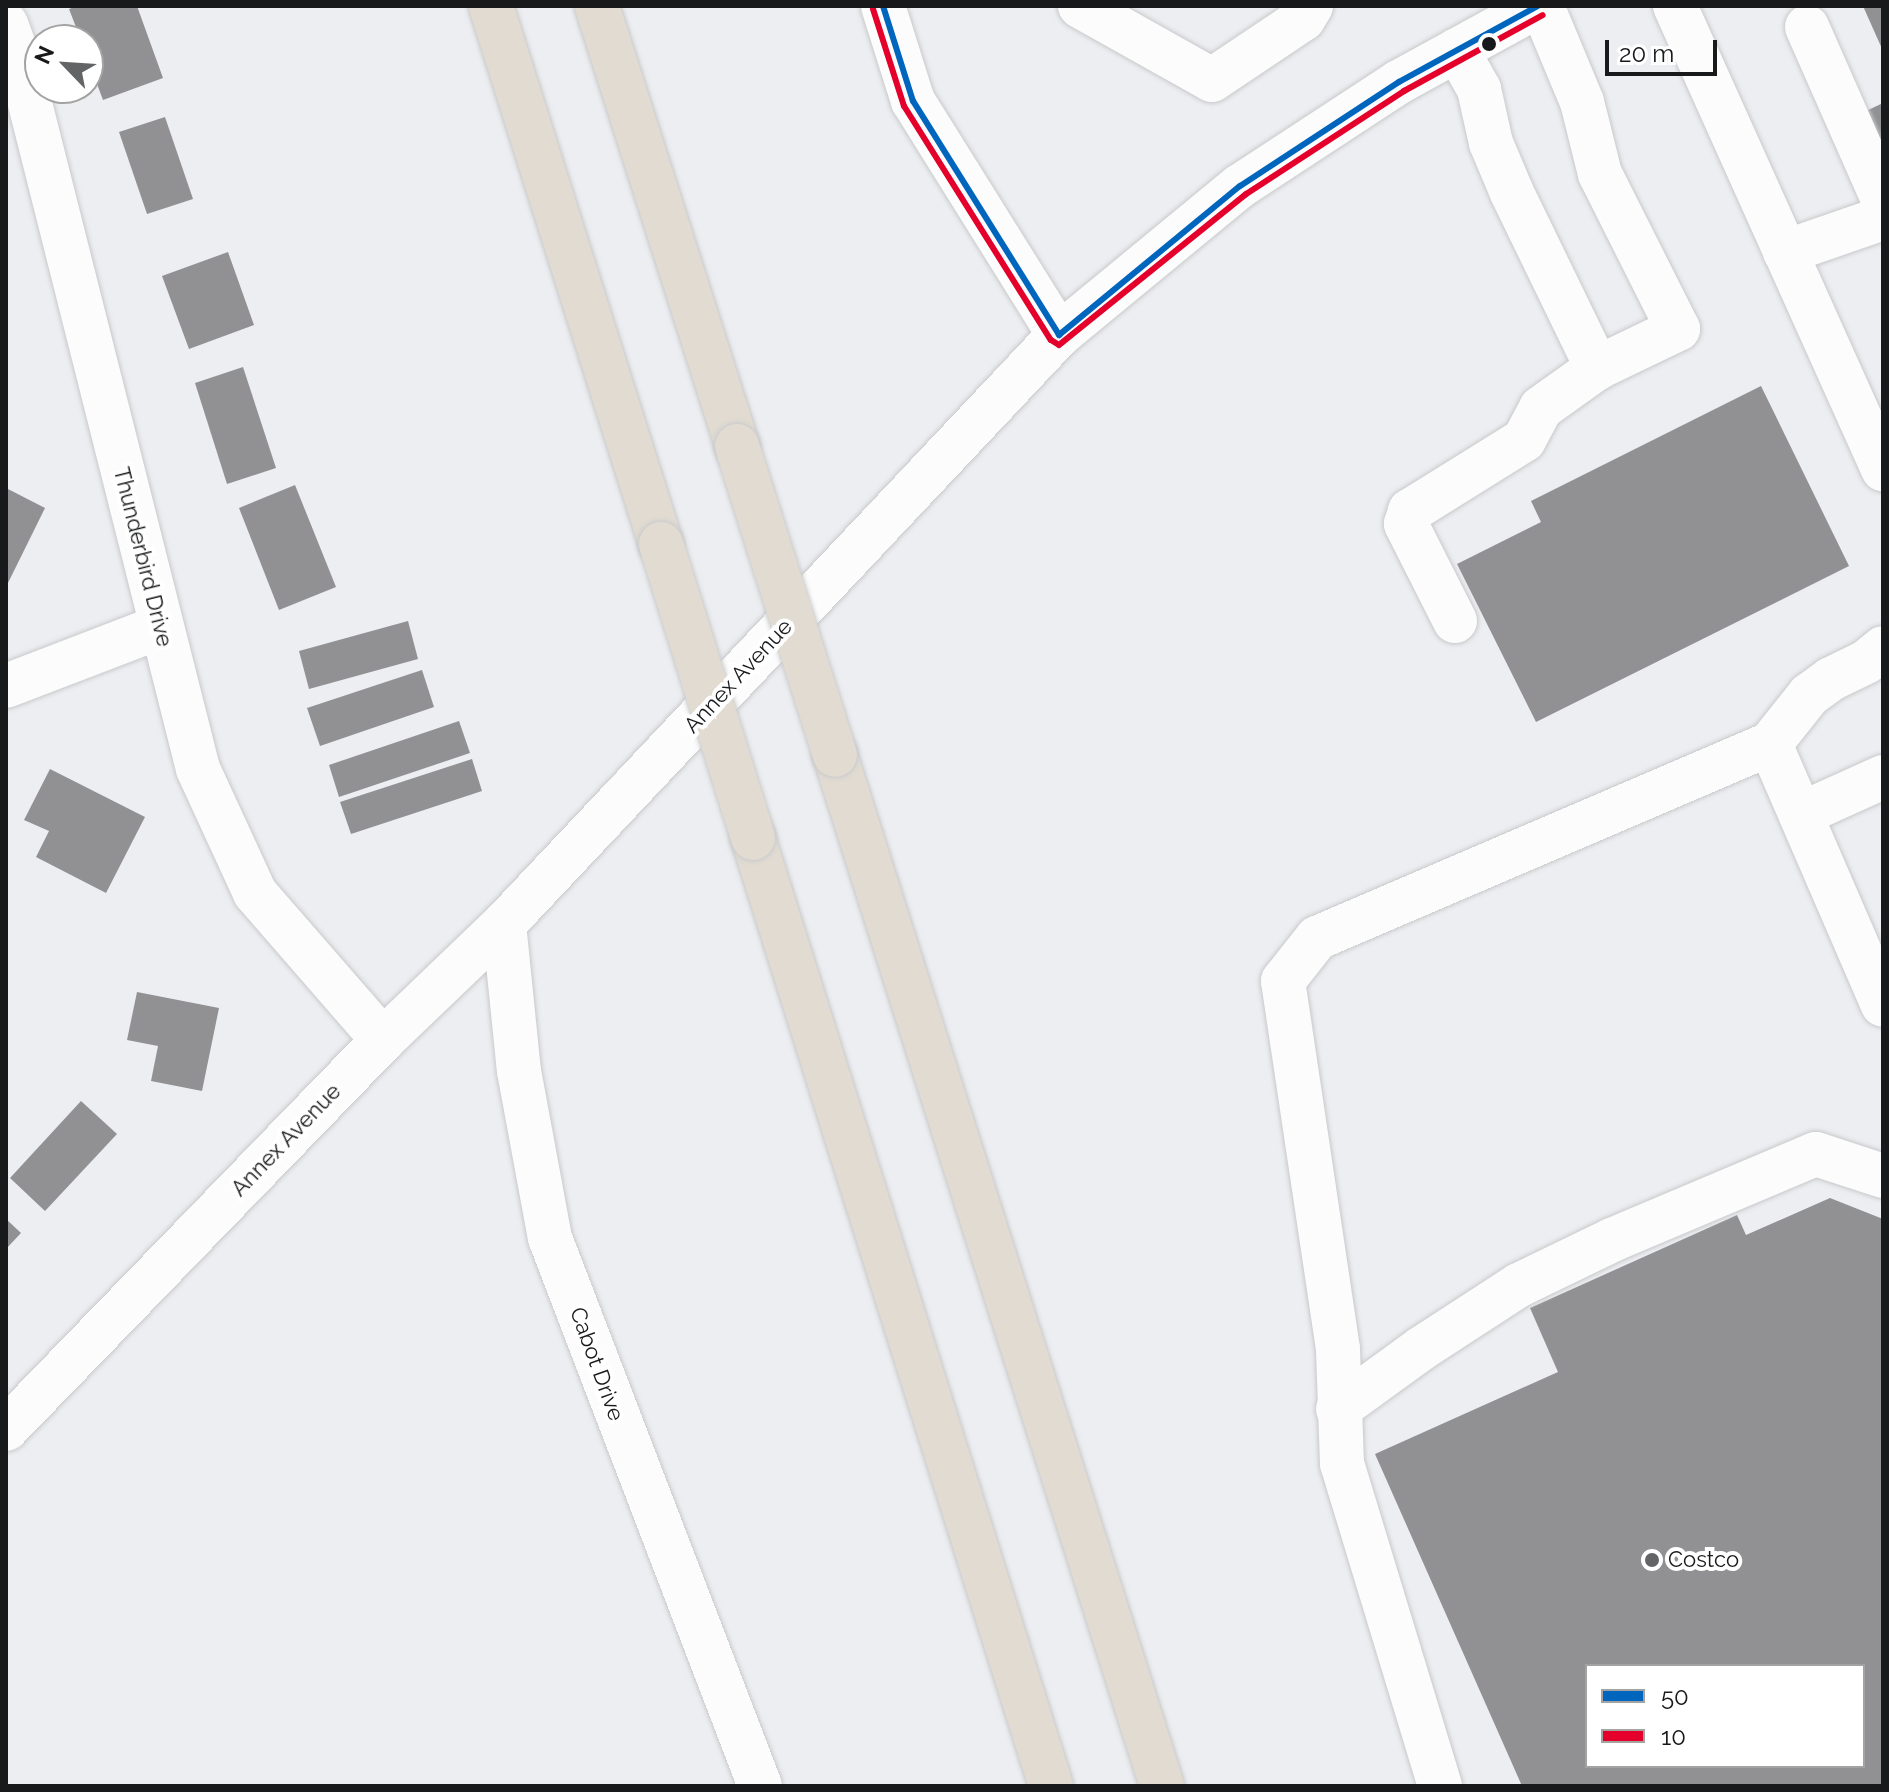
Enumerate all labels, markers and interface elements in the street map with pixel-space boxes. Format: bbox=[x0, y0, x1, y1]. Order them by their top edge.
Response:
north arrow bbox=[24, 24, 104, 104]
scale bar bbox=[1609, 24, 1721, 74]
unlabelled marker bbox=[1481, 36, 1497, 52]
text: 20 m bbox=[1619, 39, 1674, 68]
text: N bbox=[29, 42, 59, 68]
street label: Thunderbird Drive bbox=[108, 465, 178, 649]
street label: Annex Avenue bbox=[678, 613, 798, 739]
street label: Annex Avenue bbox=[225, 1078, 347, 1202]
street label: Cabot Drive bbox=[564, 1304, 630, 1424]
place label: Costco bbox=[1668, 1547, 1739, 1573]
marker: Costco bbox=[1643, 1551, 1661, 1569]
legend bbox=[1585, 1664, 1865, 1768]
text: 50 bbox=[1661, 1682, 1689, 1711]
text: 10 bbox=[1661, 1722, 1686, 1751]

